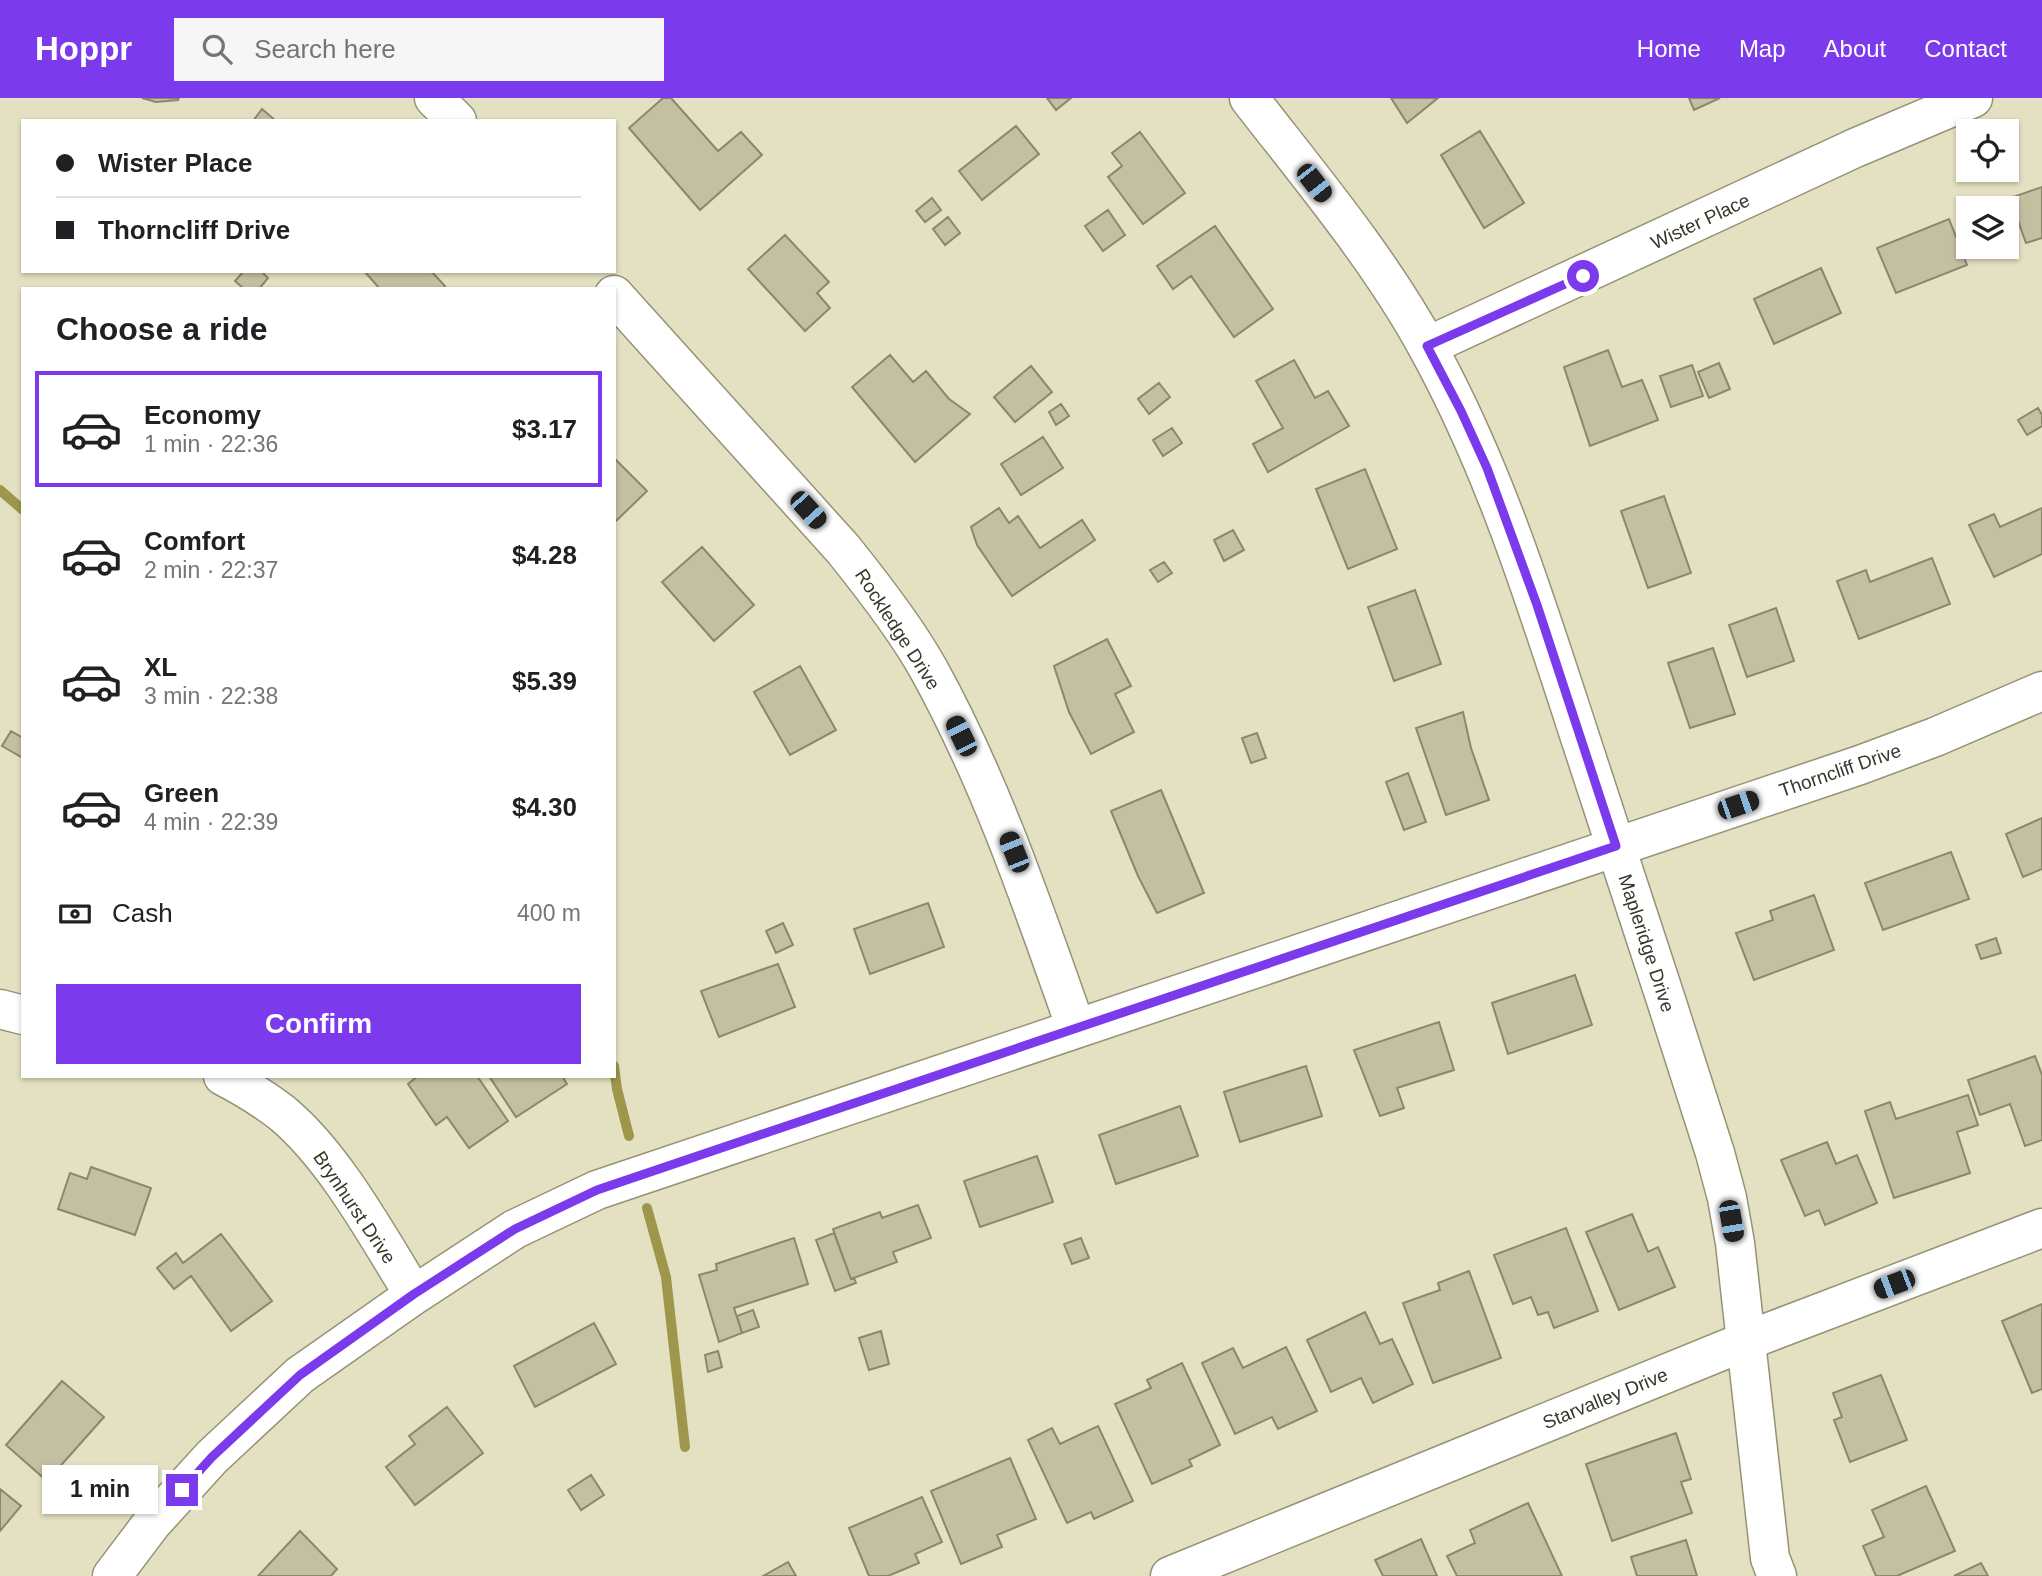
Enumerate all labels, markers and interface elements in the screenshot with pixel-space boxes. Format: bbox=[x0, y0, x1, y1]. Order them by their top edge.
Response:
search box bbox=[174, 18, 664, 81]
text: Hoppr bbox=[35, 30, 132, 67]
icon: search bbox=[198, 30, 236, 68]
text: Search here bbox=[254, 34, 396, 64]
text: Home bbox=[1637, 35, 1701, 62]
text: Map bbox=[1739, 35, 1786, 62]
text: About bbox=[1824, 35, 1886, 62]
text: Contact bbox=[1924, 35, 2007, 62]
map controls bbox=[1956, 119, 2019, 259]
button: locate bbox=[1956, 119, 2019, 182]
text: Wister Place bbox=[98, 148, 252, 178]
car bbox=[1293, 160, 1336, 206]
street label: Wister Place bbox=[1647, 189, 1753, 254]
button: layers bbox=[1956, 196, 2019, 259]
text: Thorncliff Drive bbox=[98, 215, 290, 245]
route start bbox=[1567, 260, 1599, 292]
text: Choose a ride bbox=[56, 311, 268, 347]
icon: car bbox=[60, 398, 123, 461]
text: Economy bbox=[144, 400, 261, 430]
text: $3.17 bbox=[512, 414, 577, 444]
text: 1 min · 22:36 bbox=[144, 431, 278, 457]
car bbox=[787, 487, 830, 533]
icon: car bbox=[60, 524, 123, 587]
text: Comfort bbox=[144, 526, 245, 556]
text: $4.28 bbox=[512, 540, 577, 570]
text: 2 min · 22:37 bbox=[144, 557, 278, 583]
street label: Rockledge Drive bbox=[851, 565, 944, 693]
icon: car bbox=[60, 650, 123, 713]
text: XL bbox=[144, 652, 177, 682]
text: $5.39 bbox=[512, 666, 577, 696]
text: 3 min · 22:38 bbox=[144, 683, 278, 709]
car bbox=[943, 713, 980, 759]
street label: Thorncliff Drive bbox=[1777, 740, 1904, 801]
icon: car bbox=[60, 776, 123, 839]
text: Green bbox=[144, 778, 219, 808]
car bbox=[1715, 788, 1762, 822]
text: $4.30 bbox=[512, 792, 577, 822]
text: 4 min · 22:39 bbox=[144, 809, 278, 835]
car bbox=[997, 829, 1032, 875]
street label: Mapleridge Drive bbox=[1614, 872, 1679, 1015]
icon: cash bbox=[56, 895, 94, 933]
text: Cash bbox=[112, 898, 173, 928]
text: 400 m bbox=[517, 900, 581, 926]
button: Confirm bbox=[56, 984, 581, 1064]
street label: Brynhurst Drive bbox=[309, 1147, 400, 1267]
car bbox=[1718, 1198, 1745, 1244]
car bbox=[1871, 1267, 1918, 1301]
street label: Starvalley Drive bbox=[1540, 1364, 1671, 1433]
callout: 1 min bbox=[42, 1466, 158, 1514]
route end bbox=[166, 1474, 198, 1506]
text: 1 min bbox=[70, 1476, 130, 1502]

